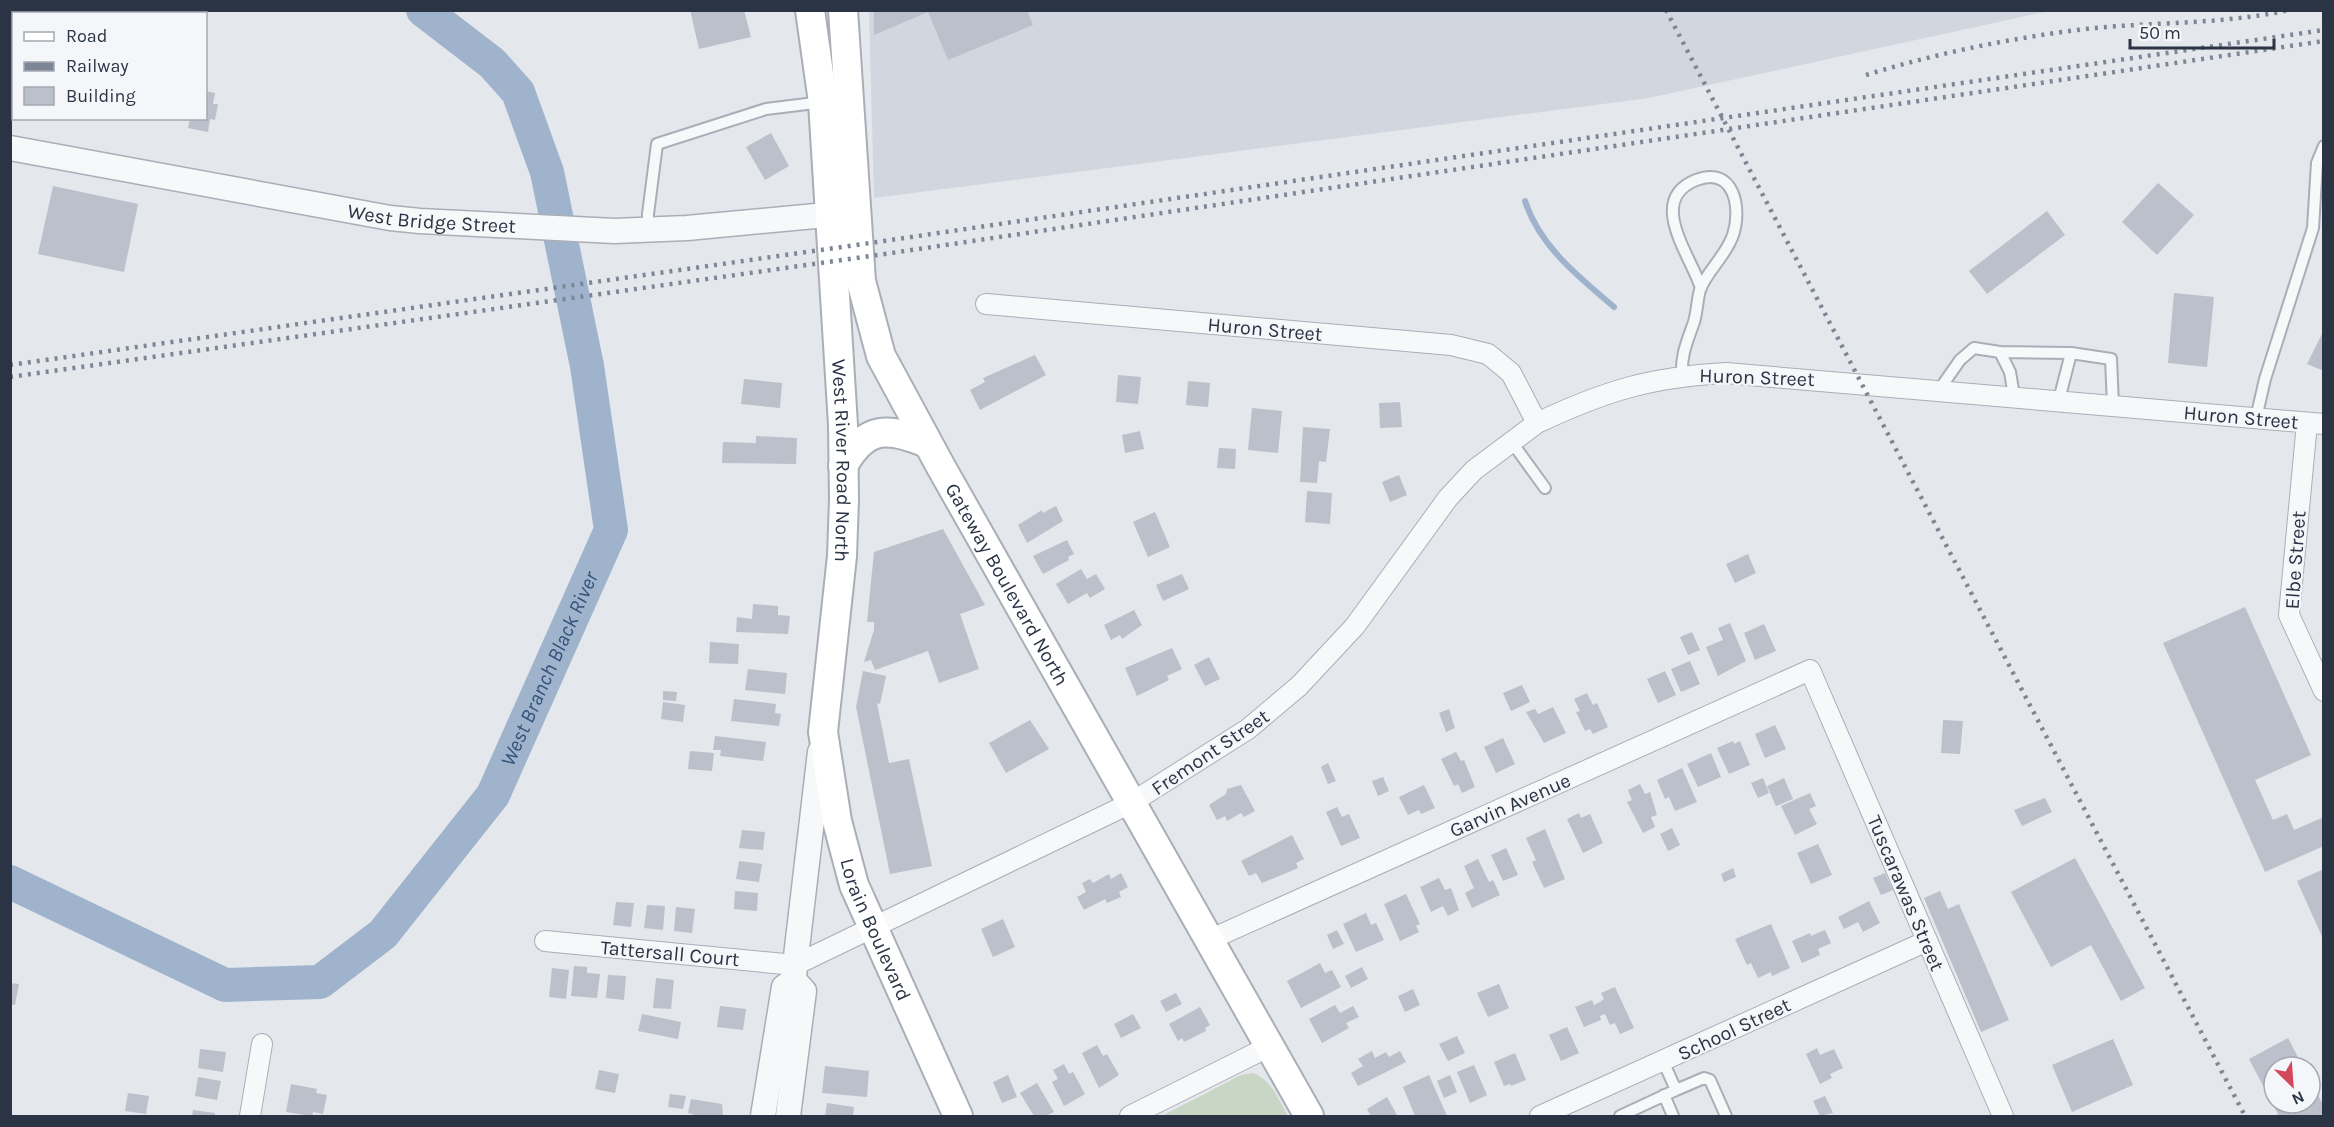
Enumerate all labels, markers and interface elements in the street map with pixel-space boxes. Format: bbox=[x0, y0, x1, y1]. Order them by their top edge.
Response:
legend bbox=[12, 12, 207, 120]
scale bar bbox=[2130, 12, 2274, 50]
text: 50 m bbox=[2139, 22, 2181, 44]
text: Road bbox=[66, 25, 107, 47]
text: Railway bbox=[66, 55, 129, 77]
text: Building bbox=[66, 85, 136, 107]
street label: West Bridge Street bbox=[346, 199, 517, 238]
street label: Huron Street bbox=[1206, 313, 1324, 346]
street label: West River Road North bbox=[827, 358, 855, 562]
street label: Huron Street bbox=[1699, 364, 1816, 391]
street label: Huron Street bbox=[2182, 401, 2300, 434]
street label: Gateway Boulevard North bbox=[940, 479, 1073, 690]
street label: Elbe Street bbox=[2281, 510, 2310, 610]
water label: West Branch Black River bbox=[495, 567, 603, 770]
street label: Fremont Street bbox=[1147, 704, 1274, 800]
street label: Garvin Avenue bbox=[1446, 769, 1574, 842]
street label: Tuscarawas Street bbox=[1862, 812, 1949, 975]
street label: Lorain Boulevard bbox=[835, 856, 916, 1004]
street label: Tattersall Court bbox=[600, 936, 741, 971]
street label: School Street bbox=[1674, 993, 1795, 1066]
north arrow bbox=[2262, 1055, 2322, 1115]
text: N bbox=[2289, 1087, 2307, 1109]

